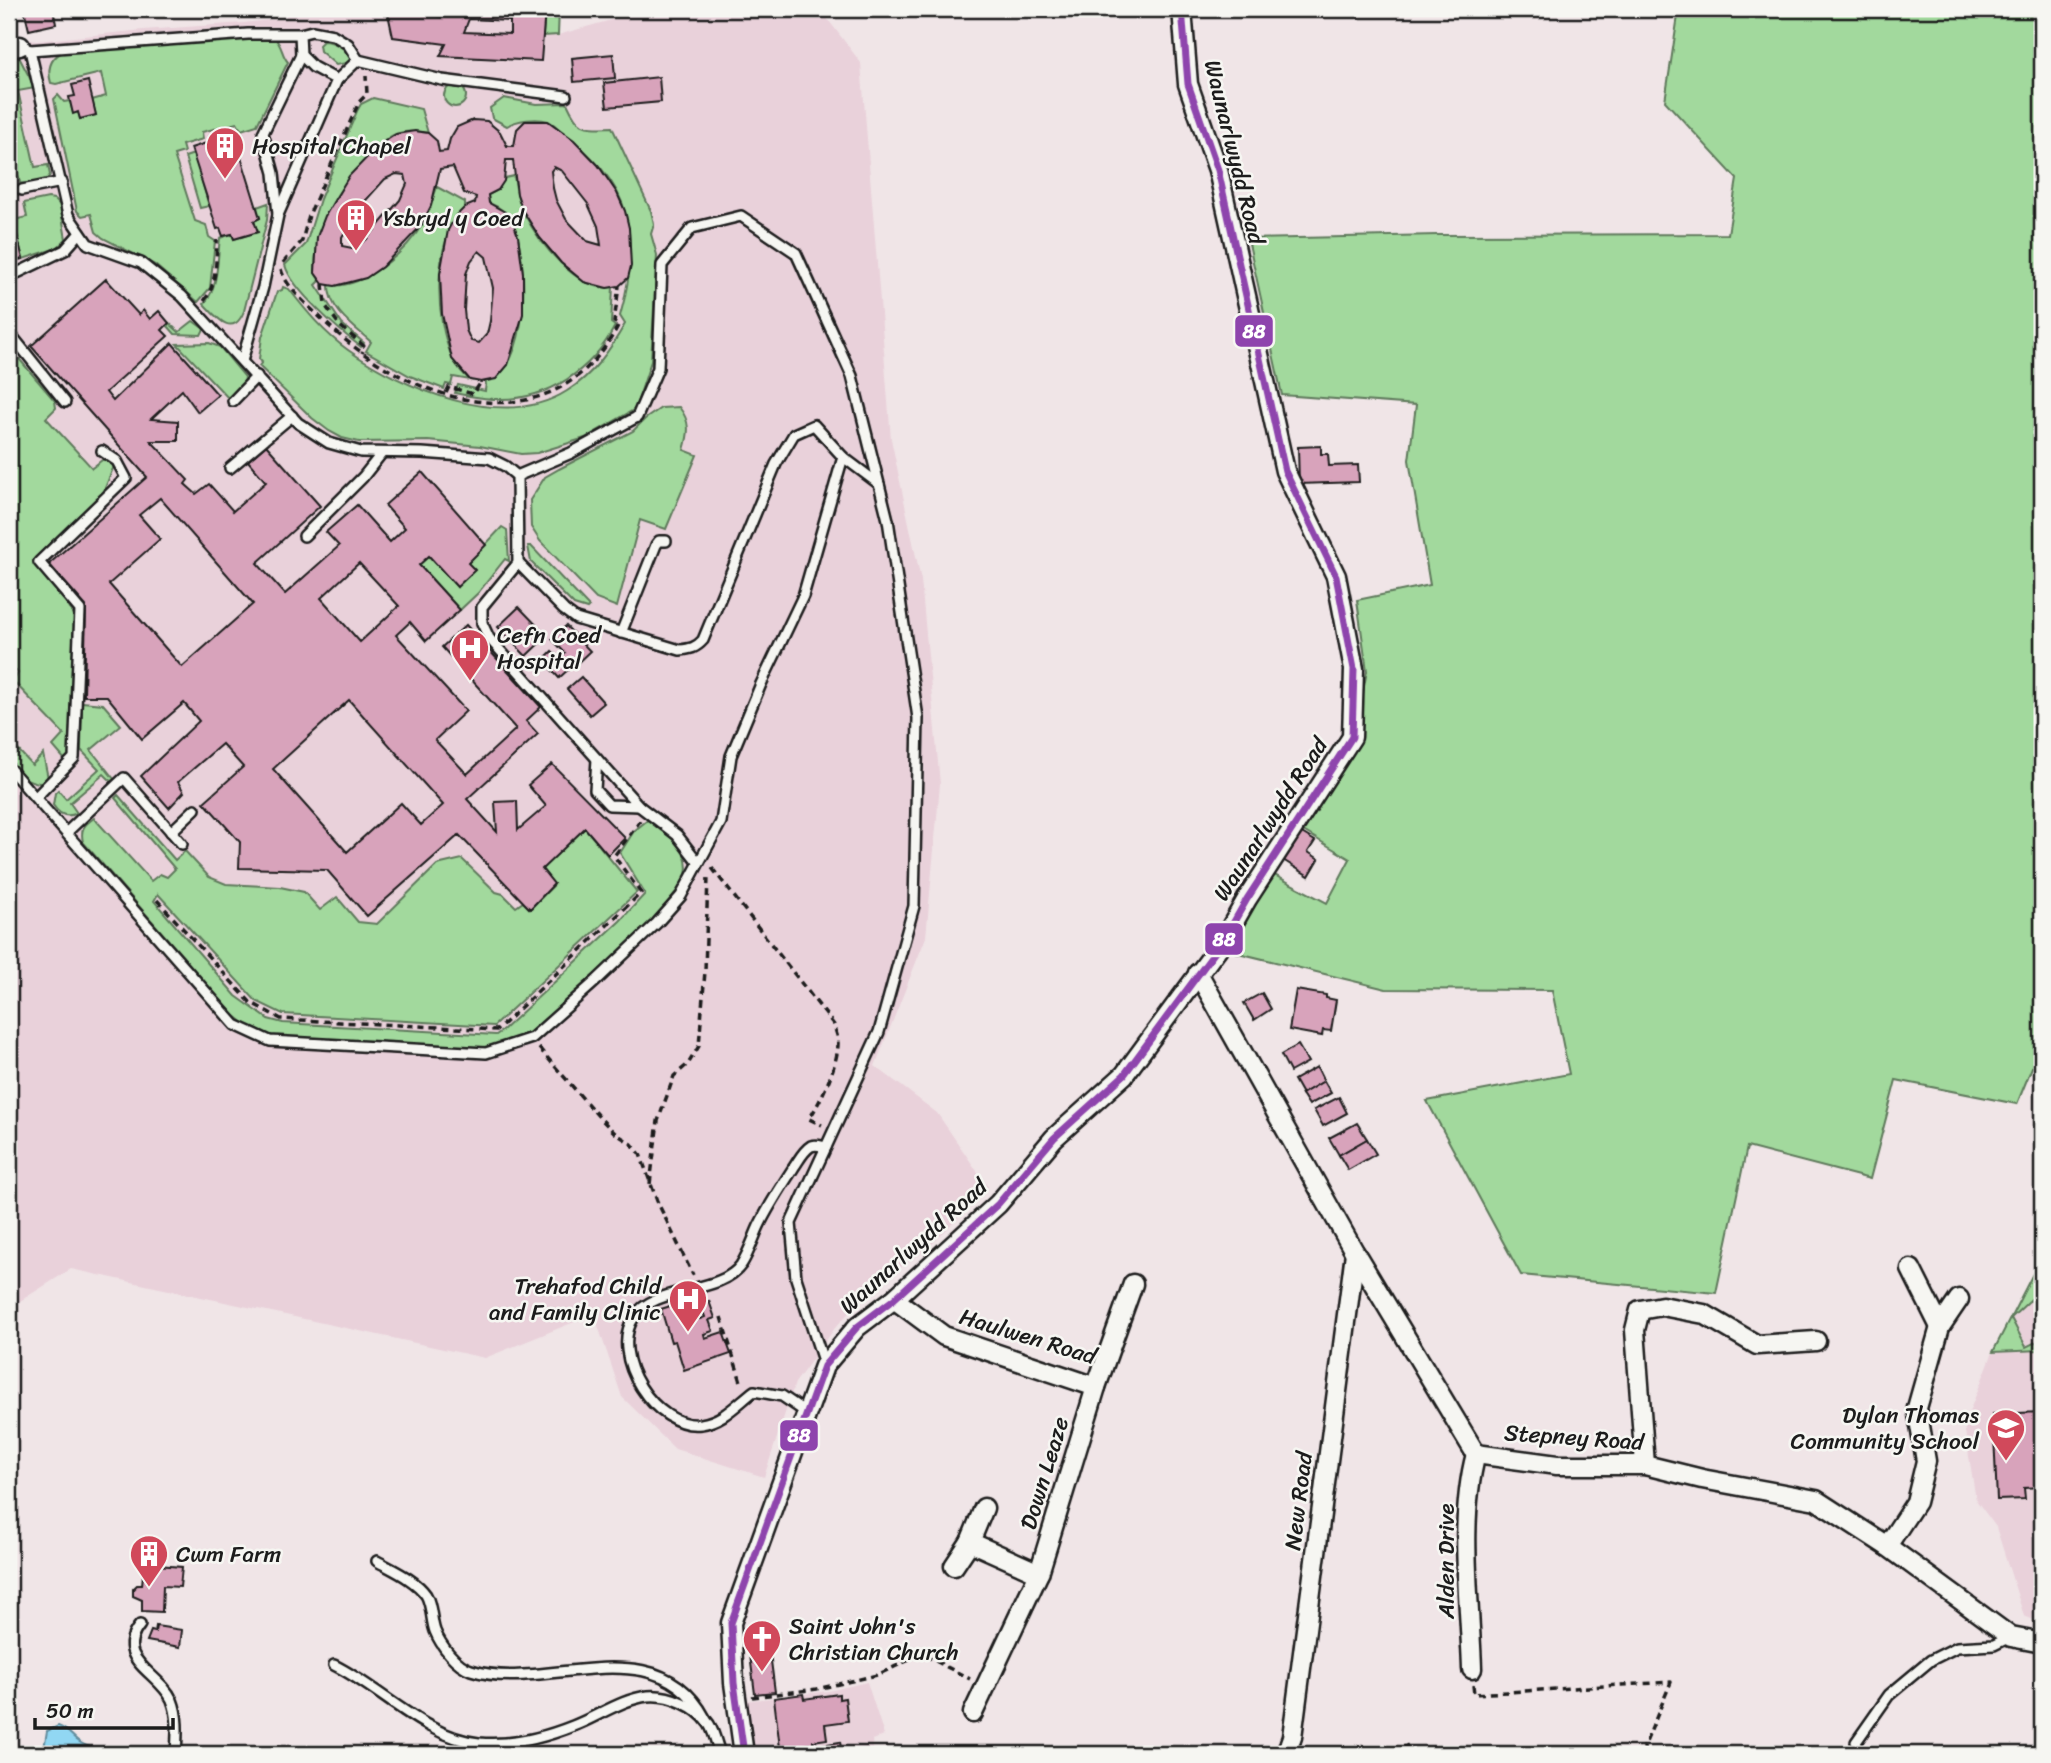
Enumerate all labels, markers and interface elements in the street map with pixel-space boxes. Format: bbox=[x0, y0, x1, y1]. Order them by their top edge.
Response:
street label: Waunarlwydd Road bbox=[1192, 56, 1278, 251]
building icon: Hospital Chapel bbox=[204, 125, 246, 180]
place label: Hospital Chapel bbox=[252, 126, 411, 167]
building icon: Ysbryd y Coed bbox=[335, 197, 377, 252]
place label: Ysbryd y Coed bbox=[383, 198, 525, 239]
line badge: 88 bbox=[1234, 314, 1274, 348]
text: 88 bbox=[1242, 315, 1266, 348]
place label: Cefn Coed Hospital bbox=[497, 615, 603, 682]
hospital icon: Cefn Coed Hospital bbox=[449, 627, 491, 682]
street label: Waunarlwydd Road bbox=[1202, 727, 1340, 910]
line badge: 88 bbox=[1204, 922, 1244, 956]
text: 88 bbox=[1212, 923, 1236, 956]
street label: Waunarlwydd Road bbox=[829, 1167, 999, 1325]
place label: Trehafod Child and Family Clinic bbox=[489, 1266, 663, 1333]
hospital icon: Trehafod Child and Family Clinic bbox=[667, 1278, 709, 1333]
street label: Haulwen Road bbox=[954, 1296, 1103, 1377]
place label: Dylan Thomas Community School bbox=[1791, 1395, 1980, 1462]
school or university icon: Dylan Thomas Community School bbox=[1985, 1407, 2027, 1462]
street label: Down Leaze bbox=[1008, 1411, 1081, 1535]
street label: Stepney Road bbox=[1503, 1412, 1647, 1463]
line badge: 88 bbox=[779, 1419, 819, 1452]
text: 88 bbox=[787, 1419, 811, 1452]
street label: New Road bbox=[1272, 1448, 1325, 1553]
street label: Alden Drive bbox=[1426, 1503, 1467, 1620]
building icon: Cwm Farm bbox=[128, 1533, 170, 1588]
place label: Cwm Farm bbox=[176, 1534, 281, 1575]
place label: Saint John's Christian Church bbox=[789, 1606, 959, 1673]
church icon: Saint John's Christian Church bbox=[741, 1618, 783, 1673]
scale bar bbox=[35, 1686, 173, 1730]
text: 50 m bbox=[46, 1692, 94, 1730]

